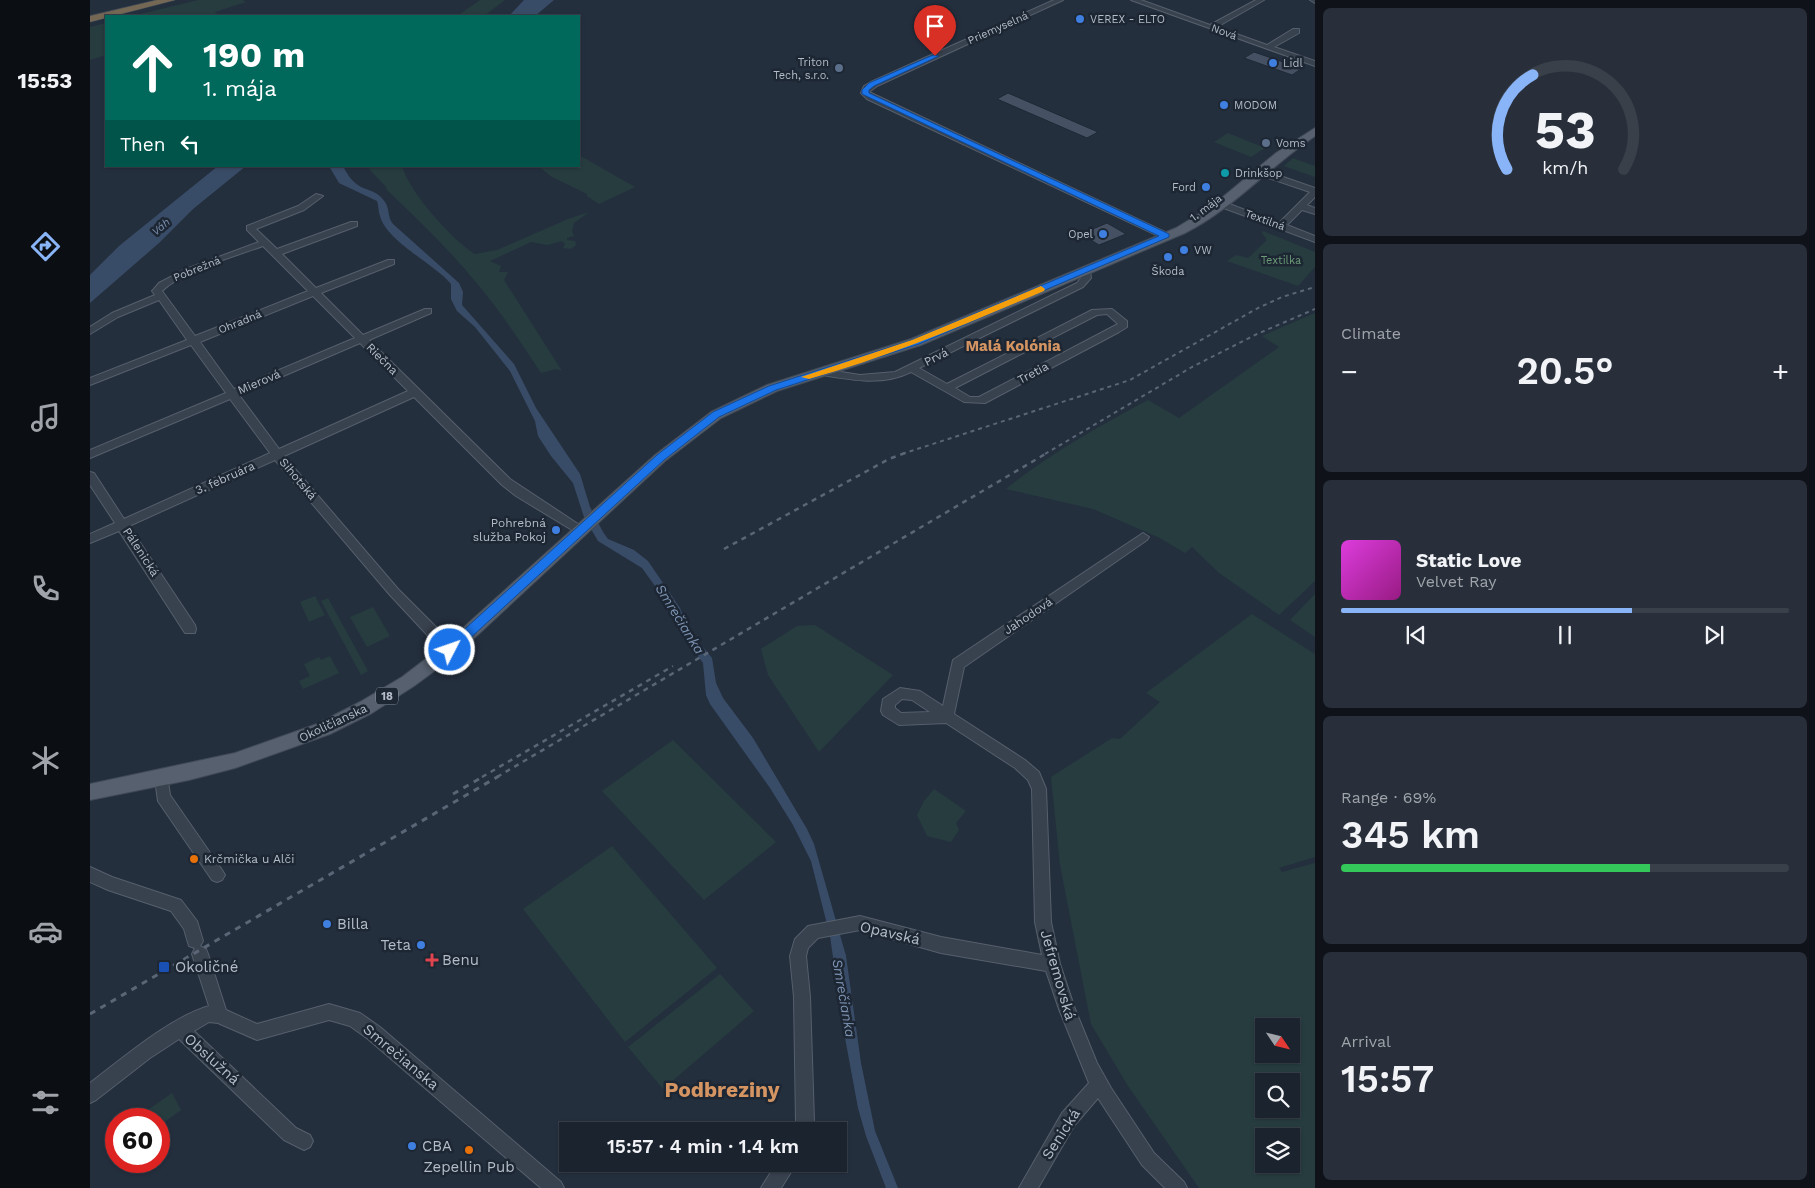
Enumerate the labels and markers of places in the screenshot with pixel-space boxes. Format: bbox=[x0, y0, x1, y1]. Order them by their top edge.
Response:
pin bbox=[914, 5, 956, 56]
marker: VEREX - ELTO bbox=[1074, 13, 1086, 25]
place label: VEREX - ELTO bbox=[1090, 13, 1165, 26]
place label: Triton Tech, s.r.o. bbox=[773, 56, 829, 82]
marker: Lidl bbox=[1267, 57, 1279, 69]
place label: Lidl bbox=[1283, 57, 1303, 70]
marker: Triton Tech, s.r.o. bbox=[833, 62, 845, 74]
marker: MODOM bbox=[1218, 99, 1230, 111]
place label: MODOM bbox=[1234, 99, 1277, 112]
marker: Voms bbox=[1260, 137, 1272, 149]
place label: Voms bbox=[1276, 137, 1306, 150]
marker: Drinkšop bbox=[1219, 167, 1231, 179]
place label: Drinkšop bbox=[1235, 167, 1283, 180]
place label: Ford bbox=[1172, 181, 1196, 194]
marker: Ford bbox=[1200, 181, 1212, 193]
place label: Opel bbox=[1068, 228, 1094, 241]
marker: Opel bbox=[1097, 228, 1109, 240]
marker: VW bbox=[1178, 244, 1190, 256]
place label: VW bbox=[1194, 244, 1212, 257]
marker: Škoda bbox=[1162, 251, 1174, 263]
place label: Škoda bbox=[1152, 264, 1184, 278]
place label: Pohrebná služba Pokoj bbox=[473, 516, 546, 544]
marker: Pohrebná služba Pokoj bbox=[550, 524, 562, 536]
place label: Krčmička u Alči bbox=[204, 852, 294, 866]
marker: Krčmička u Alči bbox=[188, 853, 200, 865]
place label: Billa bbox=[337, 915, 369, 933]
marker: Billa bbox=[321, 918, 333, 930]
place label: Teta bbox=[380, 936, 412, 954]
marker: Teta bbox=[415, 939, 427, 951]
place label: Benu bbox=[442, 951, 479, 969]
marker: Benu bbox=[426, 954, 438, 966]
place label: Okoličné bbox=[175, 958, 238, 976]
marker: Okoličné bbox=[157, 960, 171, 974]
place label: CBA bbox=[422, 1137, 452, 1155]
marker: CBA bbox=[406, 1140, 418, 1152]
marker: Zepellin Pub bbox=[463, 1144, 475, 1156]
place label: Zepellin Pub bbox=[423, 1158, 515, 1176]

